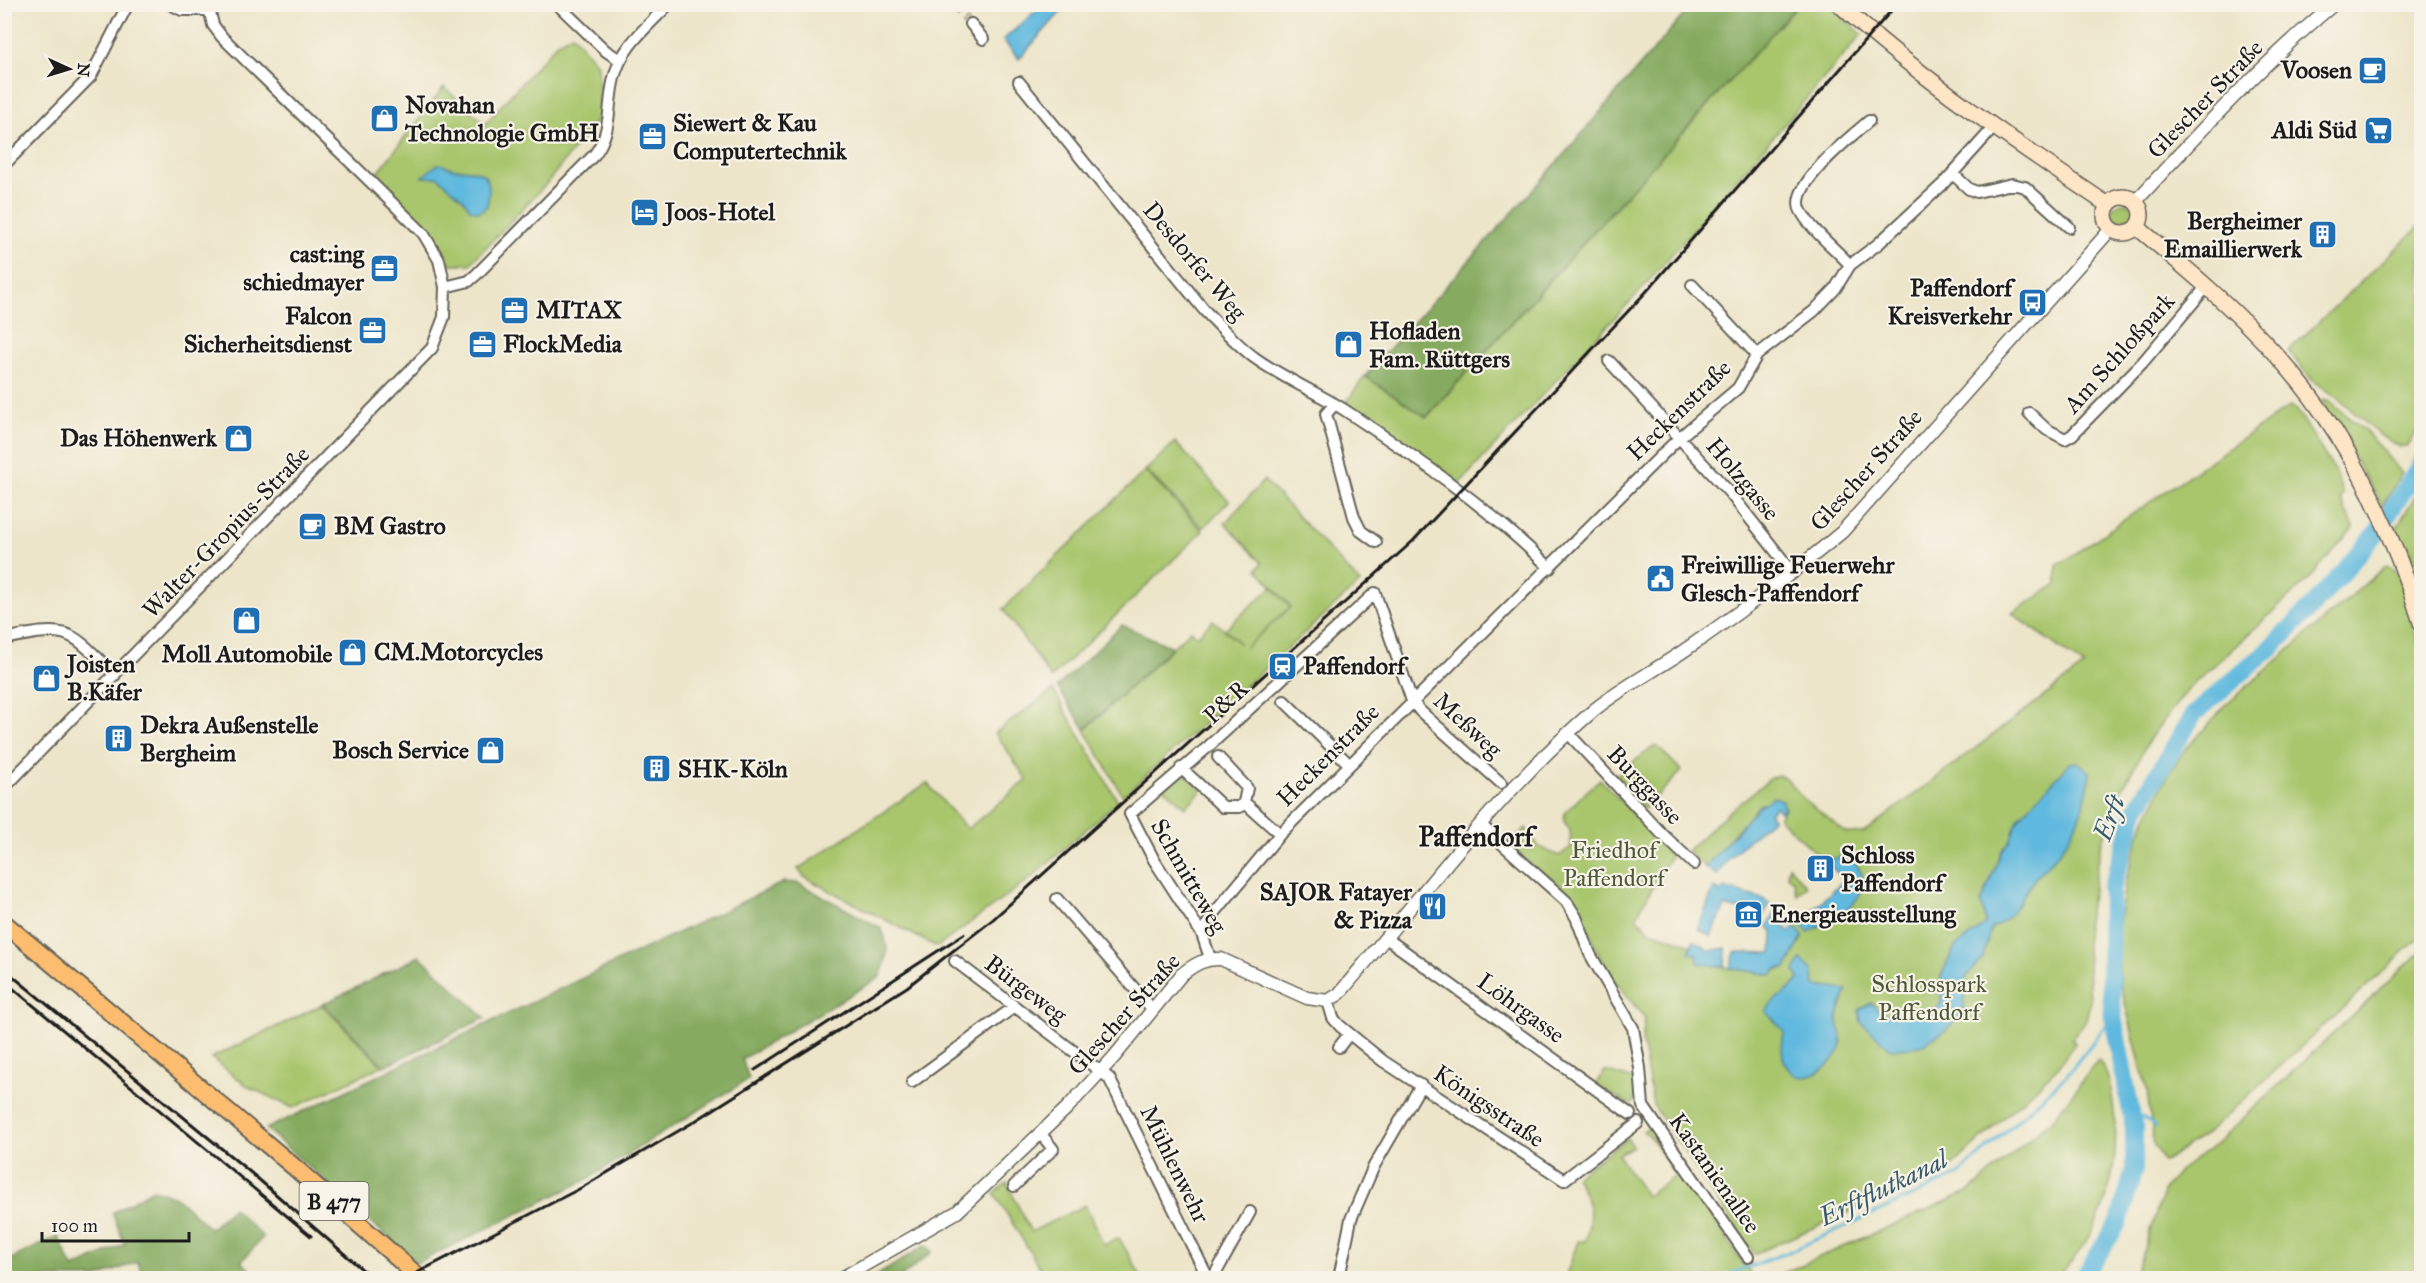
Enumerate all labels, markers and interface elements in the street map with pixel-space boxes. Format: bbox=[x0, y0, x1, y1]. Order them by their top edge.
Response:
street label: Glescher Straße bbox=[2141, 33, 2269, 165]
north arrow bbox=[39, 39, 99, 99]
cafe icon: Voosen bbox=[2357, 54, 2389, 86]
place label: Voosen bbox=[2280, 55, 2352, 85]
text: N bbox=[73, 63, 93, 78]
place label: Novahan Technologie GmbH bbox=[404, 90, 599, 148]
shop icon: Novahan Technologie GmbH bbox=[368, 103, 400, 135]
place label: Siewert & Kau Computertechnik bbox=[673, 108, 848, 166]
supermarket icon: Aldi Süd bbox=[2362, 114, 2394, 146]
place label: Aldi Süd bbox=[2270, 115, 2358, 145]
office icon: Siewert & Kau Computertechnik bbox=[636, 121, 668, 153]
street label: Desdorfer Weg bbox=[1137, 195, 1254, 327]
hotel icon: Joos-Hotel bbox=[628, 196, 660, 228]
place label: Joos-Hotel bbox=[662, 197, 776, 227]
place label: Bergheimer Emaillierwerk bbox=[2164, 206, 2303, 264]
building icon: Bergheimer Emaillierwerk bbox=[2307, 219, 2339, 251]
place label: cast:ing schiedmayer bbox=[243, 239, 365, 297]
office icon: cast:ing schiedmayer bbox=[369, 252, 401, 284]
place label: Paffendorf Kreisverkehr bbox=[1888, 273, 2016, 331]
bus stop icon: Paffendorf Kreisverkehr bbox=[2017, 286, 2049, 318]
street label: Am Schloßpark bbox=[2056, 286, 2182, 420]
office icon: MITAX bbox=[499, 294, 531, 326]
place label: MITAX bbox=[536, 295, 622, 325]
place label: Falcon Sicherheitsdienst bbox=[184, 301, 352, 359]
office icon: Falcon Sicherheitsdienst bbox=[357, 314, 389, 346]
place label: Hofladen Fam. Rüttgers bbox=[1369, 316, 1510, 374]
office icon: FlockMedia bbox=[466, 328, 498, 360]
place label: FlockMedia bbox=[503, 329, 623, 359]
shop icon: Hofladen Fam. Rüttgers bbox=[1332, 329, 1364, 361]
street label: Heckenstraße bbox=[1621, 353, 1737, 467]
street label: Glescher Straße bbox=[1803, 403, 1929, 537]
shop icon: Das Höhenwerk bbox=[222, 422, 254, 454]
place label: Das Höhenwerk bbox=[60, 423, 218, 453]
street label: Holzgasse bbox=[1700, 431, 1786, 527]
street label: Walter-Gropius-Straße bbox=[136, 440, 316, 624]
cafe icon: BM Gastro bbox=[297, 510, 329, 542]
place label: BM Gastro bbox=[334, 511, 446, 541]
place label: Freiwillige Feuerwehr Glesch-Paffendorf bbox=[1681, 550, 1895, 608]
public building icon: Freiwillige Feuerwehr Glesch-Paffendorf bbox=[1644, 563, 1676, 595]
shop icon: Moll Automobile bbox=[231, 605, 263, 637]
shop icon: CM.Motorcycles bbox=[337, 636, 369, 668]
place label: CM.Motorcycles bbox=[374, 637, 543, 667]
place label: Moll Automobile bbox=[161, 639, 333, 669]
place label: Joisten B.Käfer bbox=[64, 649, 143, 707]
station icon: Paffendorf bbox=[1266, 650, 1298, 682]
place label: Paffendorf bbox=[1303, 651, 1409, 681]
shop icon: Joisten B.Käfer bbox=[30, 662, 62, 694]
street label: P&R bbox=[1197, 673, 1256, 730]
street label: Meßweg bbox=[1427, 686, 1509, 765]
street label: Heckenstraße bbox=[1270, 697, 1386, 813]
place label: Dekra Außenstelle Bergheim bbox=[140, 710, 319, 768]
building icon: Dekra Außenstelle Bergheim bbox=[103, 723, 135, 755]
shop icon: Bosch Service bbox=[474, 734, 506, 766]
place label: Bosch Service bbox=[332, 735, 469, 765]
street label: Burggasse bbox=[1601, 739, 1689, 831]
building icon: SHK-Köln bbox=[641, 753, 673, 785]
place label: SHK-Köln bbox=[678, 754, 788, 784]
water label: Erft bbox=[2085, 789, 2133, 846]
street label: Schmitteweg bbox=[1144, 813, 1234, 939]
district label: Paffendorf bbox=[1419, 820, 1538, 853]
park label: Friedhof Paffendorf bbox=[1563, 835, 1669, 893]
place label: Schloss Paffendorf bbox=[1841, 840, 1947, 898]
building icon: Schloss Paffendorf bbox=[1804, 853, 1836, 885]
place label: SAJOR Fatayer & Pizza bbox=[1260, 877, 1413, 935]
restaurant icon: SAJOR Fatayer & Pizza bbox=[1417, 890, 1449, 922]
museum icon: Energieausstellung bbox=[1733, 898, 1765, 930]
place label: Energieausstellung bbox=[1770, 899, 1956, 929]
street label: Glescher Straße bbox=[1061, 947, 1187, 1081]
street label: Bürgeweg bbox=[979, 948, 1074, 1030]
street label: Löhrgasse bbox=[1471, 966, 1571, 1050]
park label: Schlosspark Paffendorf bbox=[1871, 969, 1988, 1027]
street label: Königsstraße bbox=[1428, 1058, 1550, 1154]
street label: Mühlenwehr bbox=[1134, 1100, 1216, 1228]
street label: Kastanienallee bbox=[1663, 1107, 1767, 1239]
water label: Erftflutkanal bbox=[1812, 1142, 1955, 1234]
road number: B 477 bbox=[300, 1182, 368, 1220]
scale bar bbox=[42, 1205, 189, 1243]
text: 100 m bbox=[51, 1215, 98, 1237]

